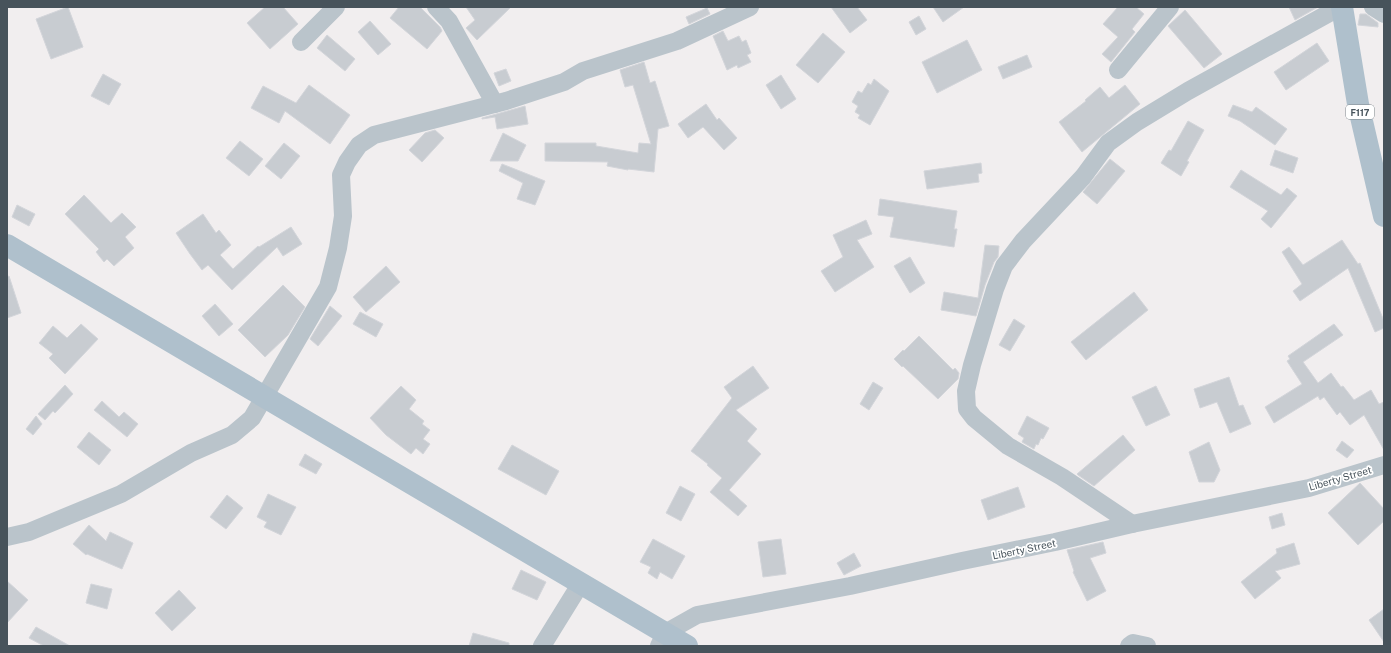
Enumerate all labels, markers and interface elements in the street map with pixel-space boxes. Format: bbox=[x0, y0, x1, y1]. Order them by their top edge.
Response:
road number: F117 bbox=[1346, 105, 1374, 119]
street label: Liberty Street bbox=[1307, 463, 1373, 493]
street label: Liberty Street bbox=[991, 536, 1057, 562]

